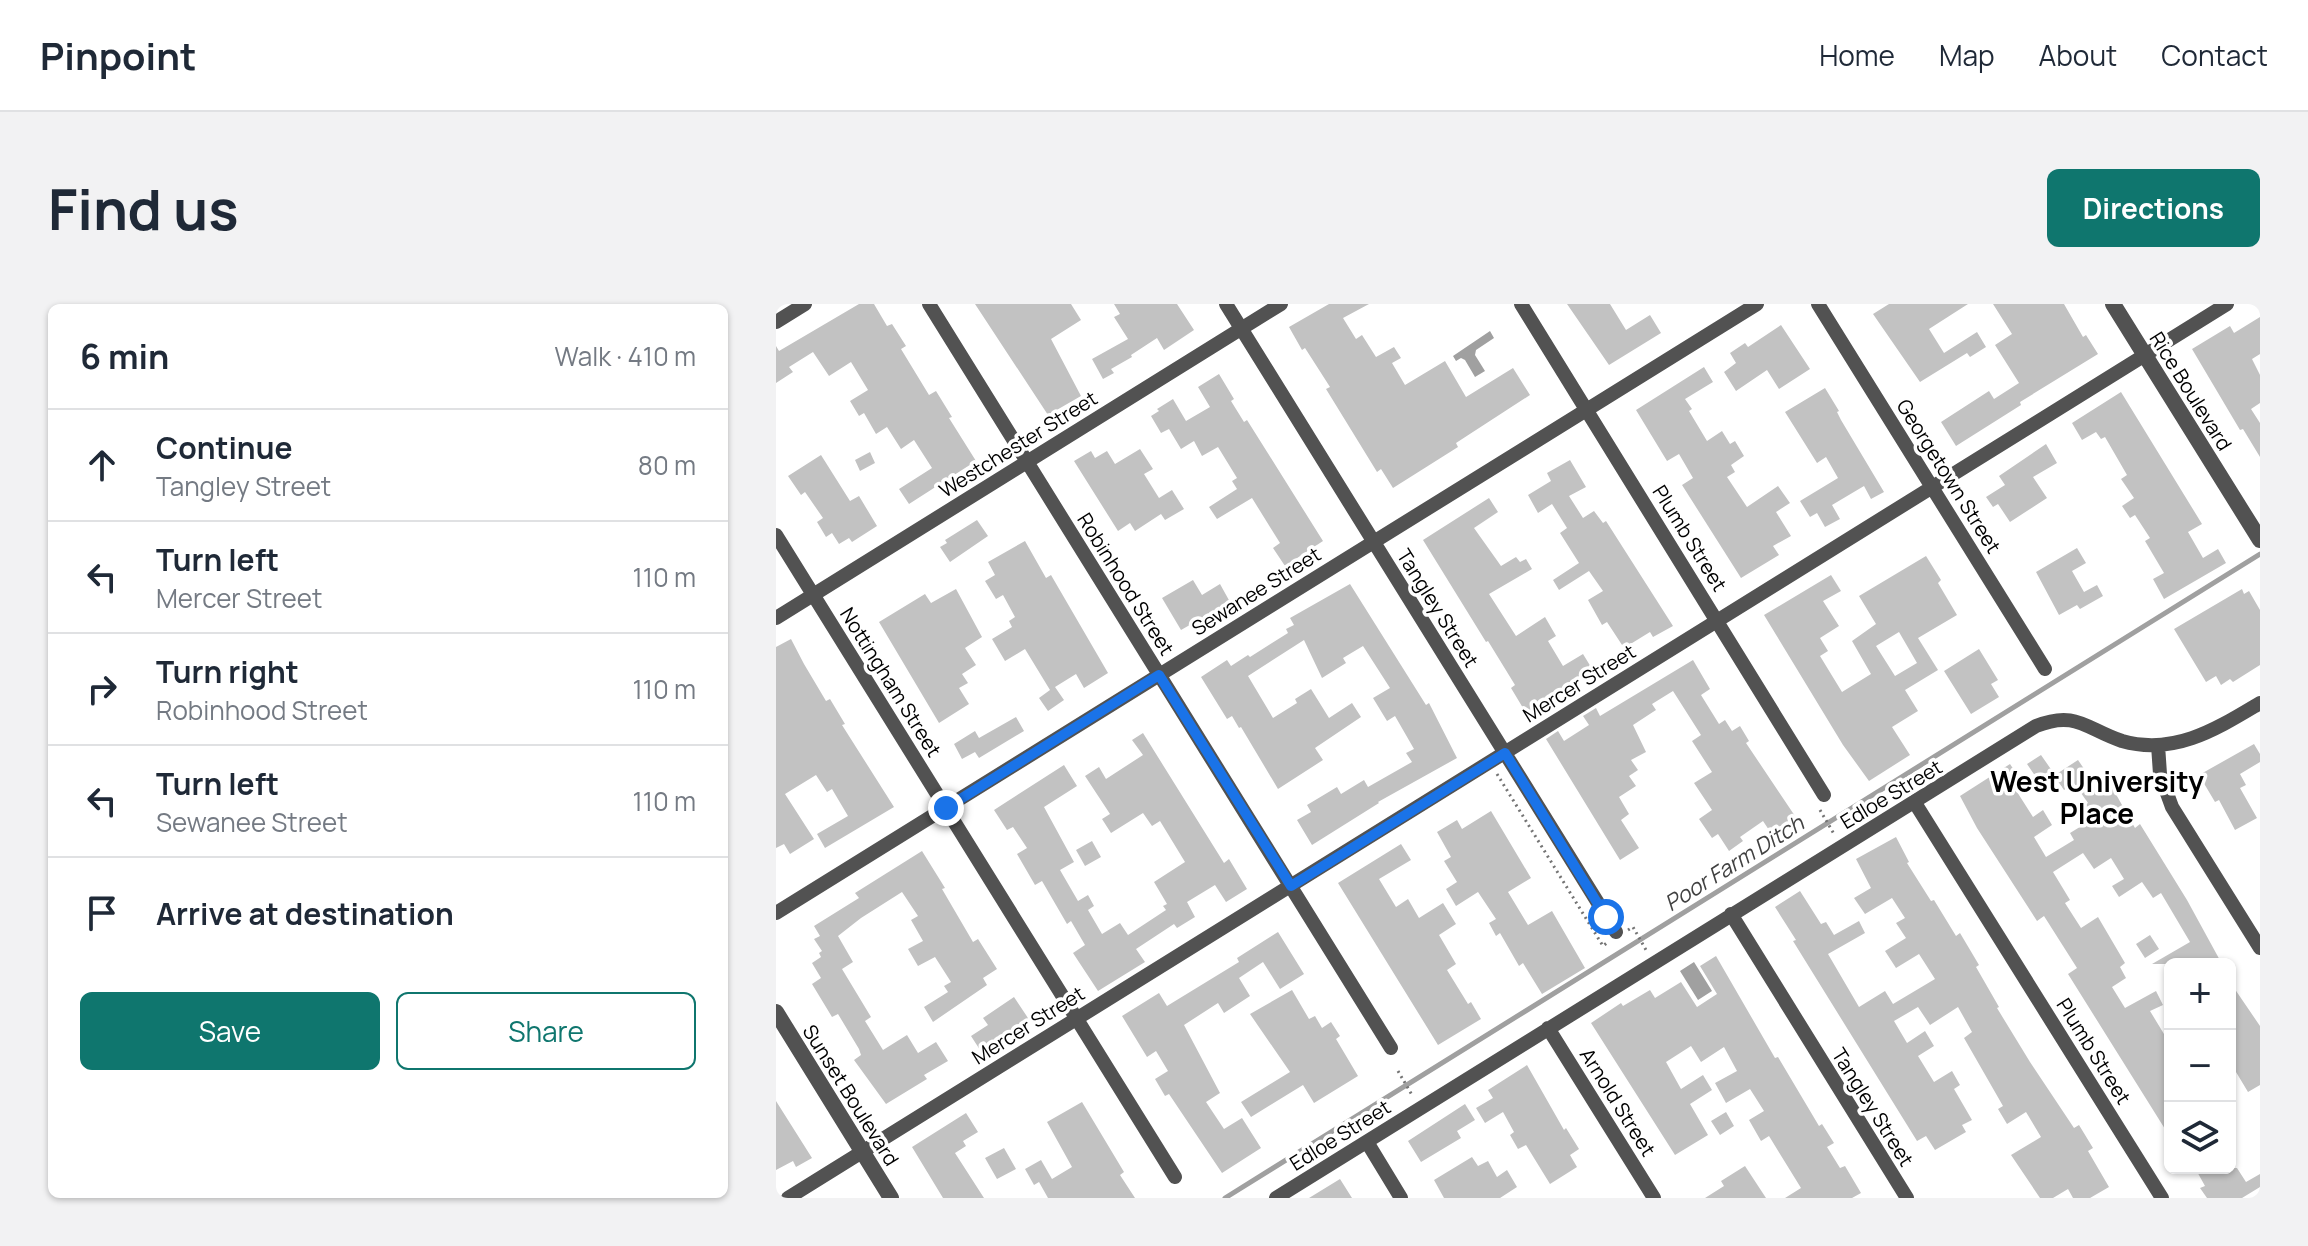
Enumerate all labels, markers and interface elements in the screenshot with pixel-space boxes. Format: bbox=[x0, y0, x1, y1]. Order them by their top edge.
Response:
text: Pinpoint bbox=[40, 29, 196, 81]
text: Home bbox=[1819, 36, 1895, 74]
text: Map bbox=[1939, 36, 1995, 74]
text: About bbox=[2039, 36, 2117, 74]
text: Contact bbox=[2161, 36, 2268, 74]
button: Directions bbox=[2047, 169, 2260, 247]
text: Find us bbox=[48, 170, 239, 247]
street label: Rice Boulevard bbox=[2144, 327, 2238, 455]
text: 6 min bbox=[80, 333, 169, 379]
text: Walk · 410 m bbox=[555, 338, 696, 374]
street label: Westchester Street bbox=[934, 384, 1102, 504]
street label: Georgetown Street bbox=[1891, 394, 2007, 558]
text: Continue bbox=[156, 427, 292, 468]
icon: ahead bbox=[80, 443, 124, 487]
text: 80 m bbox=[638, 447, 696, 483]
text: Tangley Street bbox=[156, 468, 331, 504]
street label: Plumb Street bbox=[1647, 480, 1733, 596]
street label: Robinhood Street bbox=[1071, 508, 1181, 660]
text: Turn left bbox=[156, 539, 279, 580]
street label: Sewanee Street bbox=[1186, 540, 1326, 642]
street label: Tangley Street bbox=[1391, 544, 1485, 672]
icon: left bbox=[80, 555, 124, 599]
text: 110 m bbox=[633, 559, 696, 595]
text: Mercer Street bbox=[156, 580, 322, 616]
street label: Nottingham Street bbox=[834, 602, 948, 762]
street label: Mercer Street bbox=[1518, 638, 1640, 728]
text: Turn right bbox=[156, 651, 299, 692]
icon: right bbox=[80, 667, 124, 711]
text: 110 m bbox=[633, 671, 696, 707]
text: Robinhood Street bbox=[156, 692, 368, 728]
street label: Edloe Street bbox=[1835, 753, 1947, 835]
district label: West University Place bbox=[1990, 762, 2204, 832]
text: Turn left bbox=[156, 763, 279, 804]
icon: left bbox=[80, 779, 124, 823]
text: 110 m bbox=[633, 783, 696, 819]
route end bbox=[928, 790, 964, 826]
text: Sewanee Street bbox=[156, 804, 348, 840]
water label: Poor Farm Ditch bbox=[1659, 808, 1810, 918]
icon: arrive bbox=[80, 891, 124, 935]
text: Arrive at destination bbox=[156, 893, 454, 934]
route start bbox=[1588, 899, 1624, 935]
map controls bbox=[2164, 958, 2236, 1174]
button: + bbox=[2164, 958, 2236, 1030]
street label: Mercer Street bbox=[967, 980, 1089, 1070]
button: Save bbox=[80, 992, 380, 1070]
button: Share bbox=[396, 992, 696, 1070]
street label: Plumb Street bbox=[2051, 993, 2137, 1109]
street label: Sunset Boulevard bbox=[797, 1019, 905, 1171]
button: − bbox=[2164, 1030, 2236, 1102]
street label: Arnold Street bbox=[1574, 1043, 1662, 1161]
street label: Tangley Street bbox=[1826, 1043, 1920, 1171]
street label: Edloe Street bbox=[1284, 1093, 1396, 1177]
button: layers bbox=[2164, 1102, 2236, 1174]

